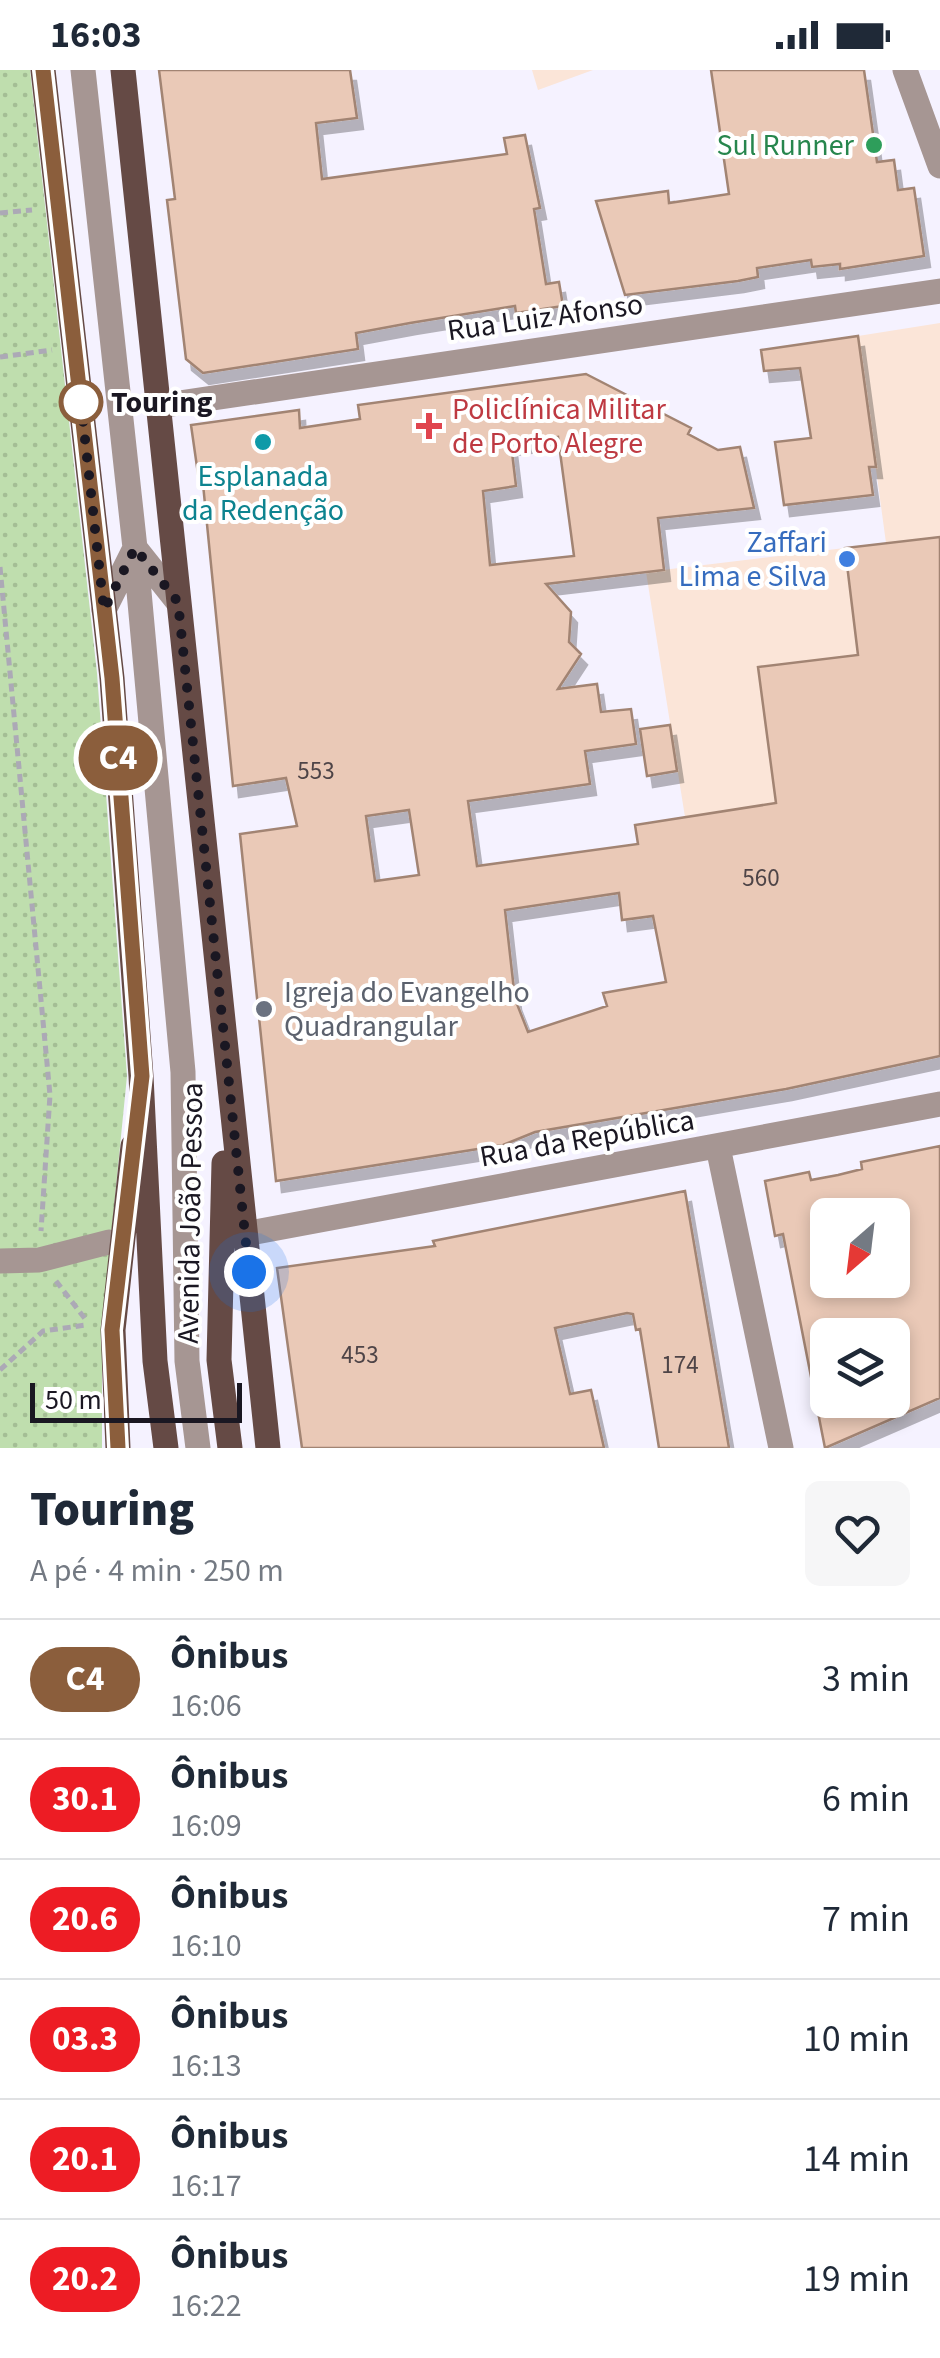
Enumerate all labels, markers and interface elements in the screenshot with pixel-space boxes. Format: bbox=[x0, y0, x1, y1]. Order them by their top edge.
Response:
text: 16:03 bbox=[50, 8, 142, 62]
place label: Sul Runner bbox=[717, 124, 855, 167]
marker: Sul Runner bbox=[863, 134, 885, 156]
street label: Rua Luiz Afonso bbox=[444, 282, 646, 353]
marker: Touring bbox=[60, 381, 102, 423]
place label: Touring bbox=[111, 381, 213, 424]
place label: Policlínica Militar de Porto Alegre bbox=[452, 388, 666, 465]
marker: Policlínica Militar de Porto Alegre bbox=[416, 413, 442, 439]
marker: Esplanada da Redenção bbox=[252, 431, 274, 453]
place label: Esplanada da Redenção bbox=[182, 455, 344, 532]
place label: Zaffari Lima e Silva bbox=[679, 521, 827, 598]
marker: Zaffari Lima e Silva bbox=[836, 548, 858, 570]
line badge: C4 bbox=[73, 726, 163, 790]
text: C4 bbox=[99, 733, 137, 783]
house number: 553 bbox=[297, 753, 335, 789]
house number: 560 bbox=[742, 860, 780, 896]
place label: Igreja do Evangelho Quadrangular bbox=[284, 971, 530, 1048]
marker: Igreja do Evangelho Quadrangular bbox=[253, 998, 275, 1020]
street label: Avenida João Pessoa bbox=[167, 1082, 214, 1344]
street label: Rua da República bbox=[476, 1098, 698, 1179]
north arrow bbox=[810, 1198, 910, 1298]
map controls bbox=[810, 1198, 910, 1418]
your location bbox=[224, 1247, 274, 1297]
button: layers bbox=[810, 1318, 910, 1418]
house number: 453 bbox=[341, 1337, 379, 1373]
house number: 174 bbox=[661, 1347, 699, 1383]
scale bar bbox=[30, 1378, 242, 1422]
text: 50 m bbox=[45, 1380, 102, 1420]
text: Touring bbox=[30, 1476, 194, 1544]
button: heart bbox=[805, 1481, 910, 1586]
text: A pé · 4 min · 250 m bbox=[30, 1548, 284, 1594]
text: Ônibus bbox=[170, 1629, 288, 1683]
text: 3 min bbox=[822, 1652, 910, 1706]
text: C4 bbox=[66, 1654, 104, 1704]
text: 16:06 bbox=[170, 1683, 242, 1729]
text: Ônibus bbox=[170, 1749, 288, 1803]
text: 6 min bbox=[822, 1772, 910, 1826]
text: 30.1 bbox=[52, 1774, 118, 1824]
text: 16:09 bbox=[170, 1803, 242, 1849]
text: Ônibus bbox=[170, 1869, 288, 1923]
text: 7 min bbox=[822, 1892, 910, 1946]
text: 20.6 bbox=[52, 1894, 118, 1944]
text: 16:10 bbox=[170, 1923, 242, 1969]
text: Ônibus bbox=[170, 1989, 288, 2043]
text: 10 min bbox=[803, 2012, 910, 2066]
text: 03.3 bbox=[52, 2014, 118, 2064]
text: 16:13 bbox=[170, 2043, 242, 2089]
text: Ônibus bbox=[170, 2109, 288, 2163]
text: 14 min bbox=[803, 2132, 910, 2186]
text: 20.1 bbox=[52, 2134, 118, 2184]
text: 16:17 bbox=[170, 2163, 242, 2209]
text: Ônibus bbox=[170, 2229, 288, 2283]
text: 19 min bbox=[803, 2252, 910, 2306]
text: 20.2 bbox=[52, 2254, 118, 2304]
text: 16:22 bbox=[170, 2283, 242, 2329]

